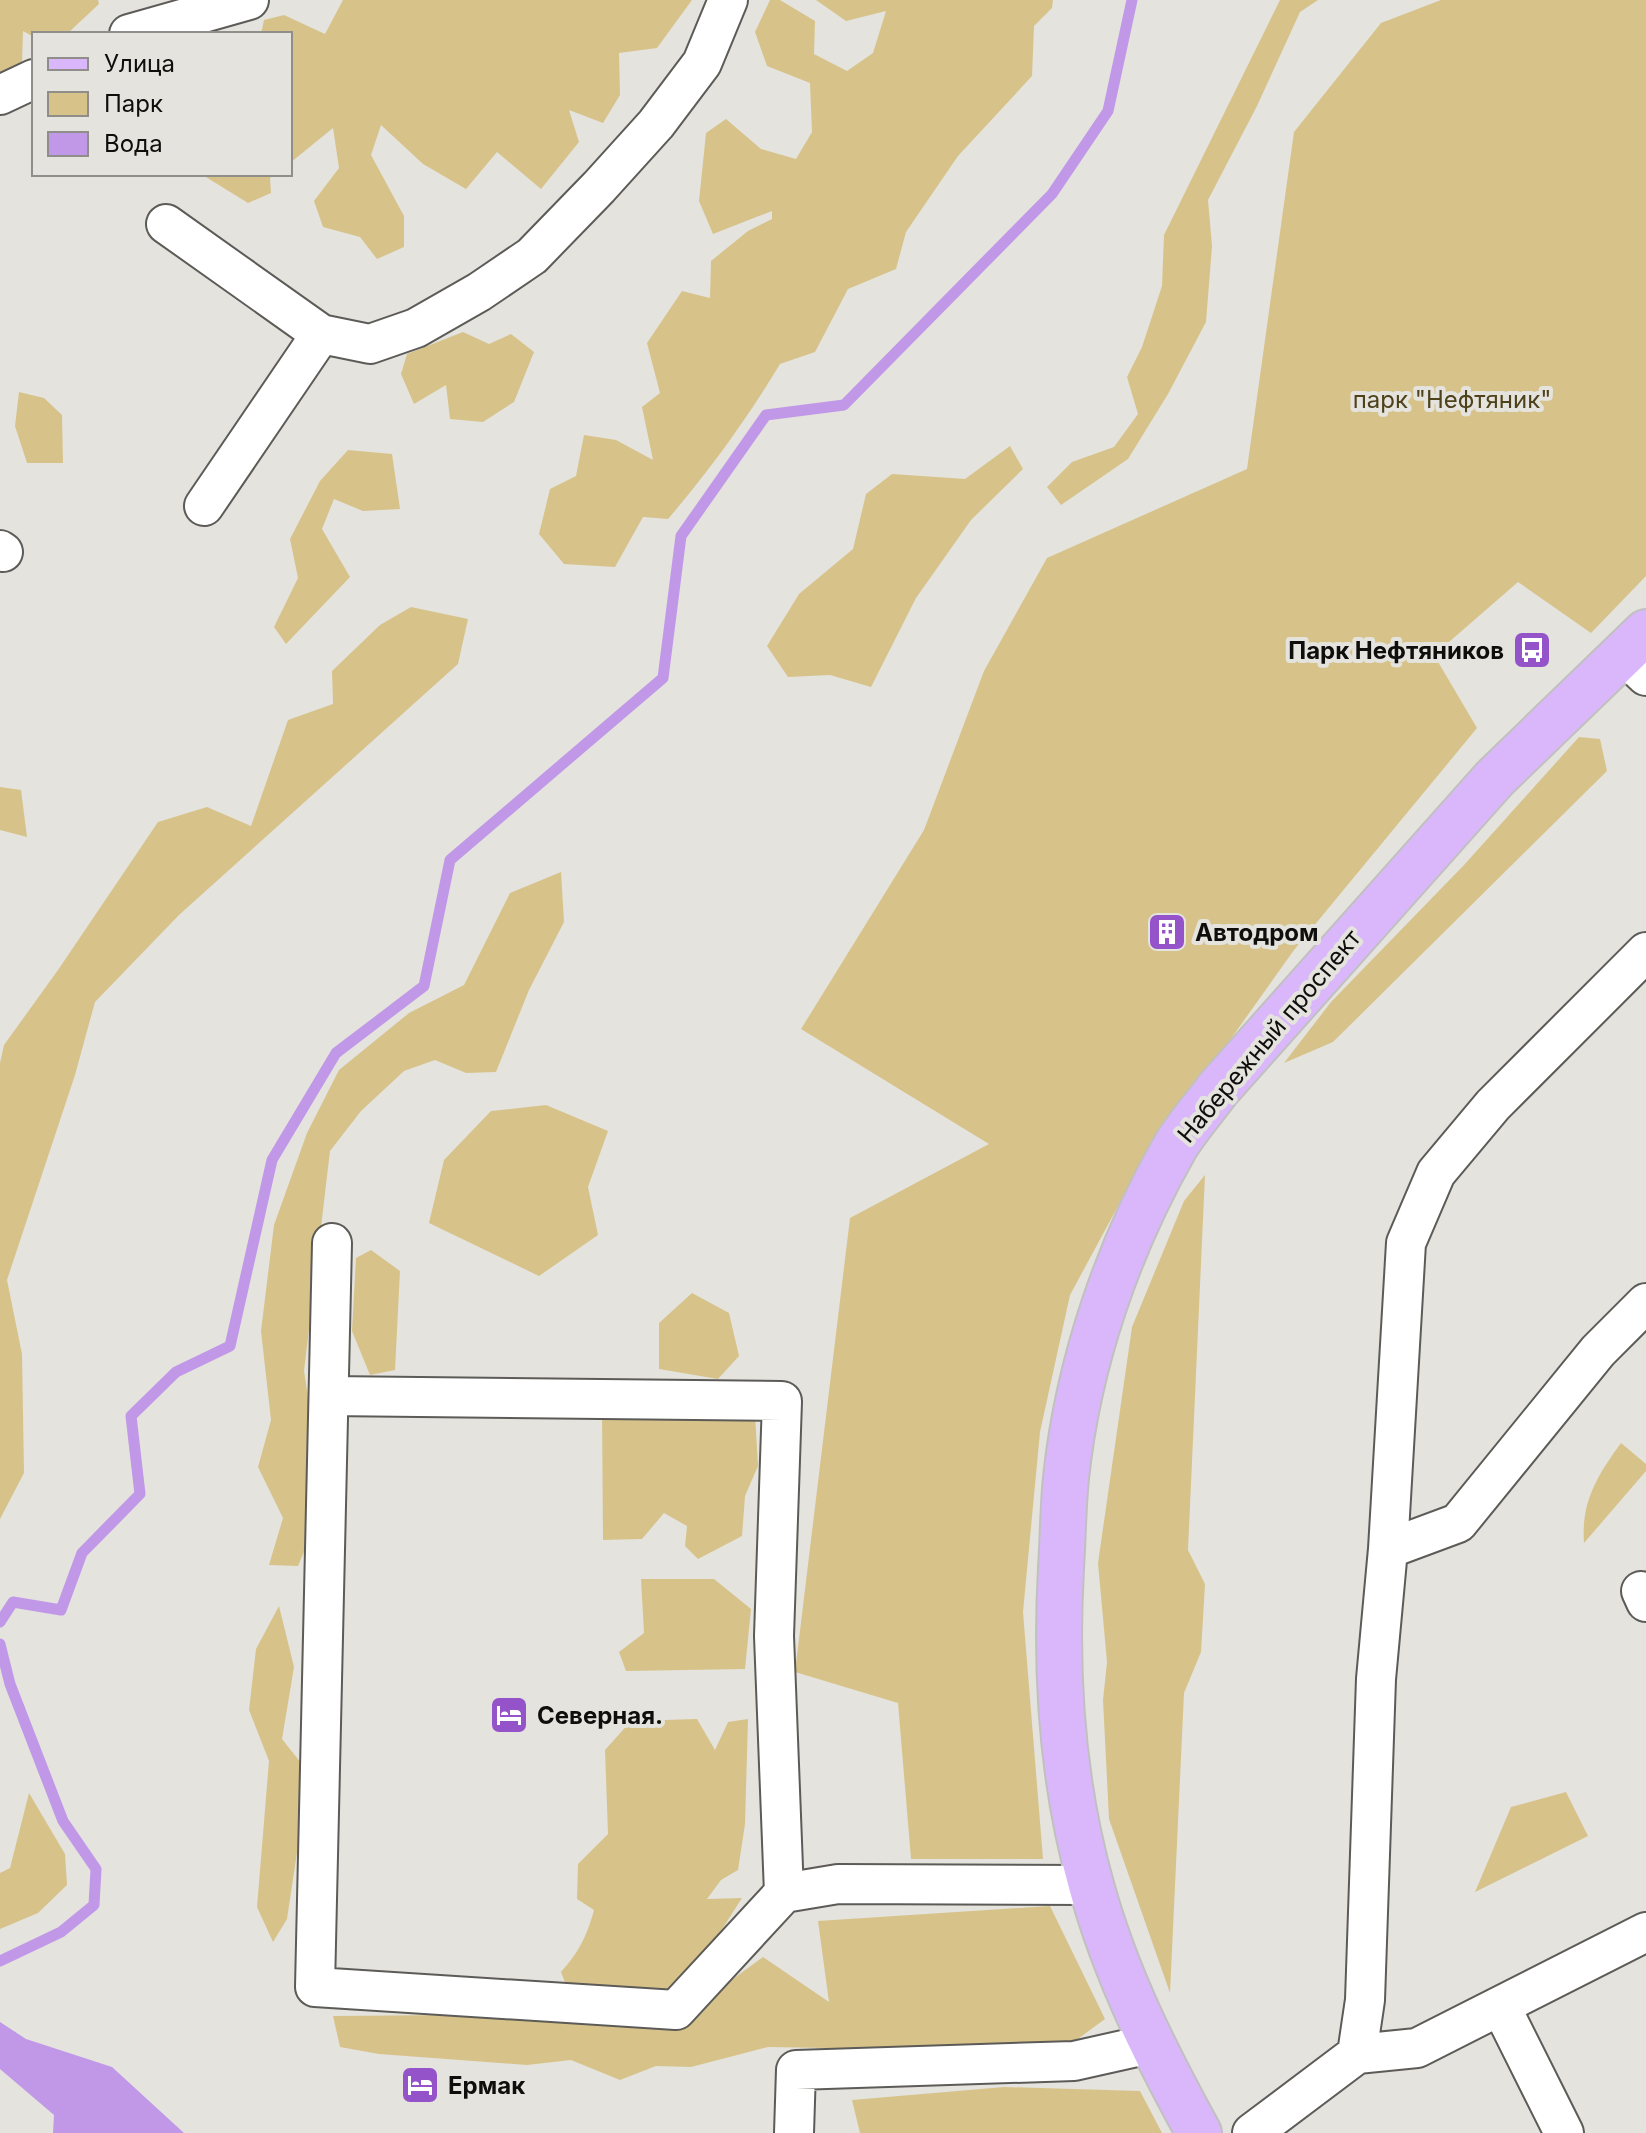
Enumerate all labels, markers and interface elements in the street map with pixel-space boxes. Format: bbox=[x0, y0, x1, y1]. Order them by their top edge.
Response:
legend bbox=[32, 32, 292, 176]
text: Улица bbox=[104, 49, 175, 78]
text: Парк bbox=[104, 89, 163, 118]
text: Вода bbox=[104, 129, 163, 158]
park label: парк "Нефтяник" bbox=[1353, 385, 1551, 414]
bus stop icon: Парк Нефтяников bbox=[1511, 629, 1553, 671]
place label: Парк Нефтяников bbox=[1288, 636, 1504, 665]
building icon: Автодром bbox=[1146, 911, 1188, 953]
place label: Автодром bbox=[1195, 918, 1319, 947]
street label: Набережный проспект bbox=[1171, 924, 1367, 1148]
hotel icon: Северная. bbox=[488, 1694, 530, 1736]
place label: Северная. bbox=[537, 1701, 663, 1730]
hotel icon: Ермак bbox=[399, 2064, 441, 2106]
place label: Ермак bbox=[448, 2071, 525, 2100]

